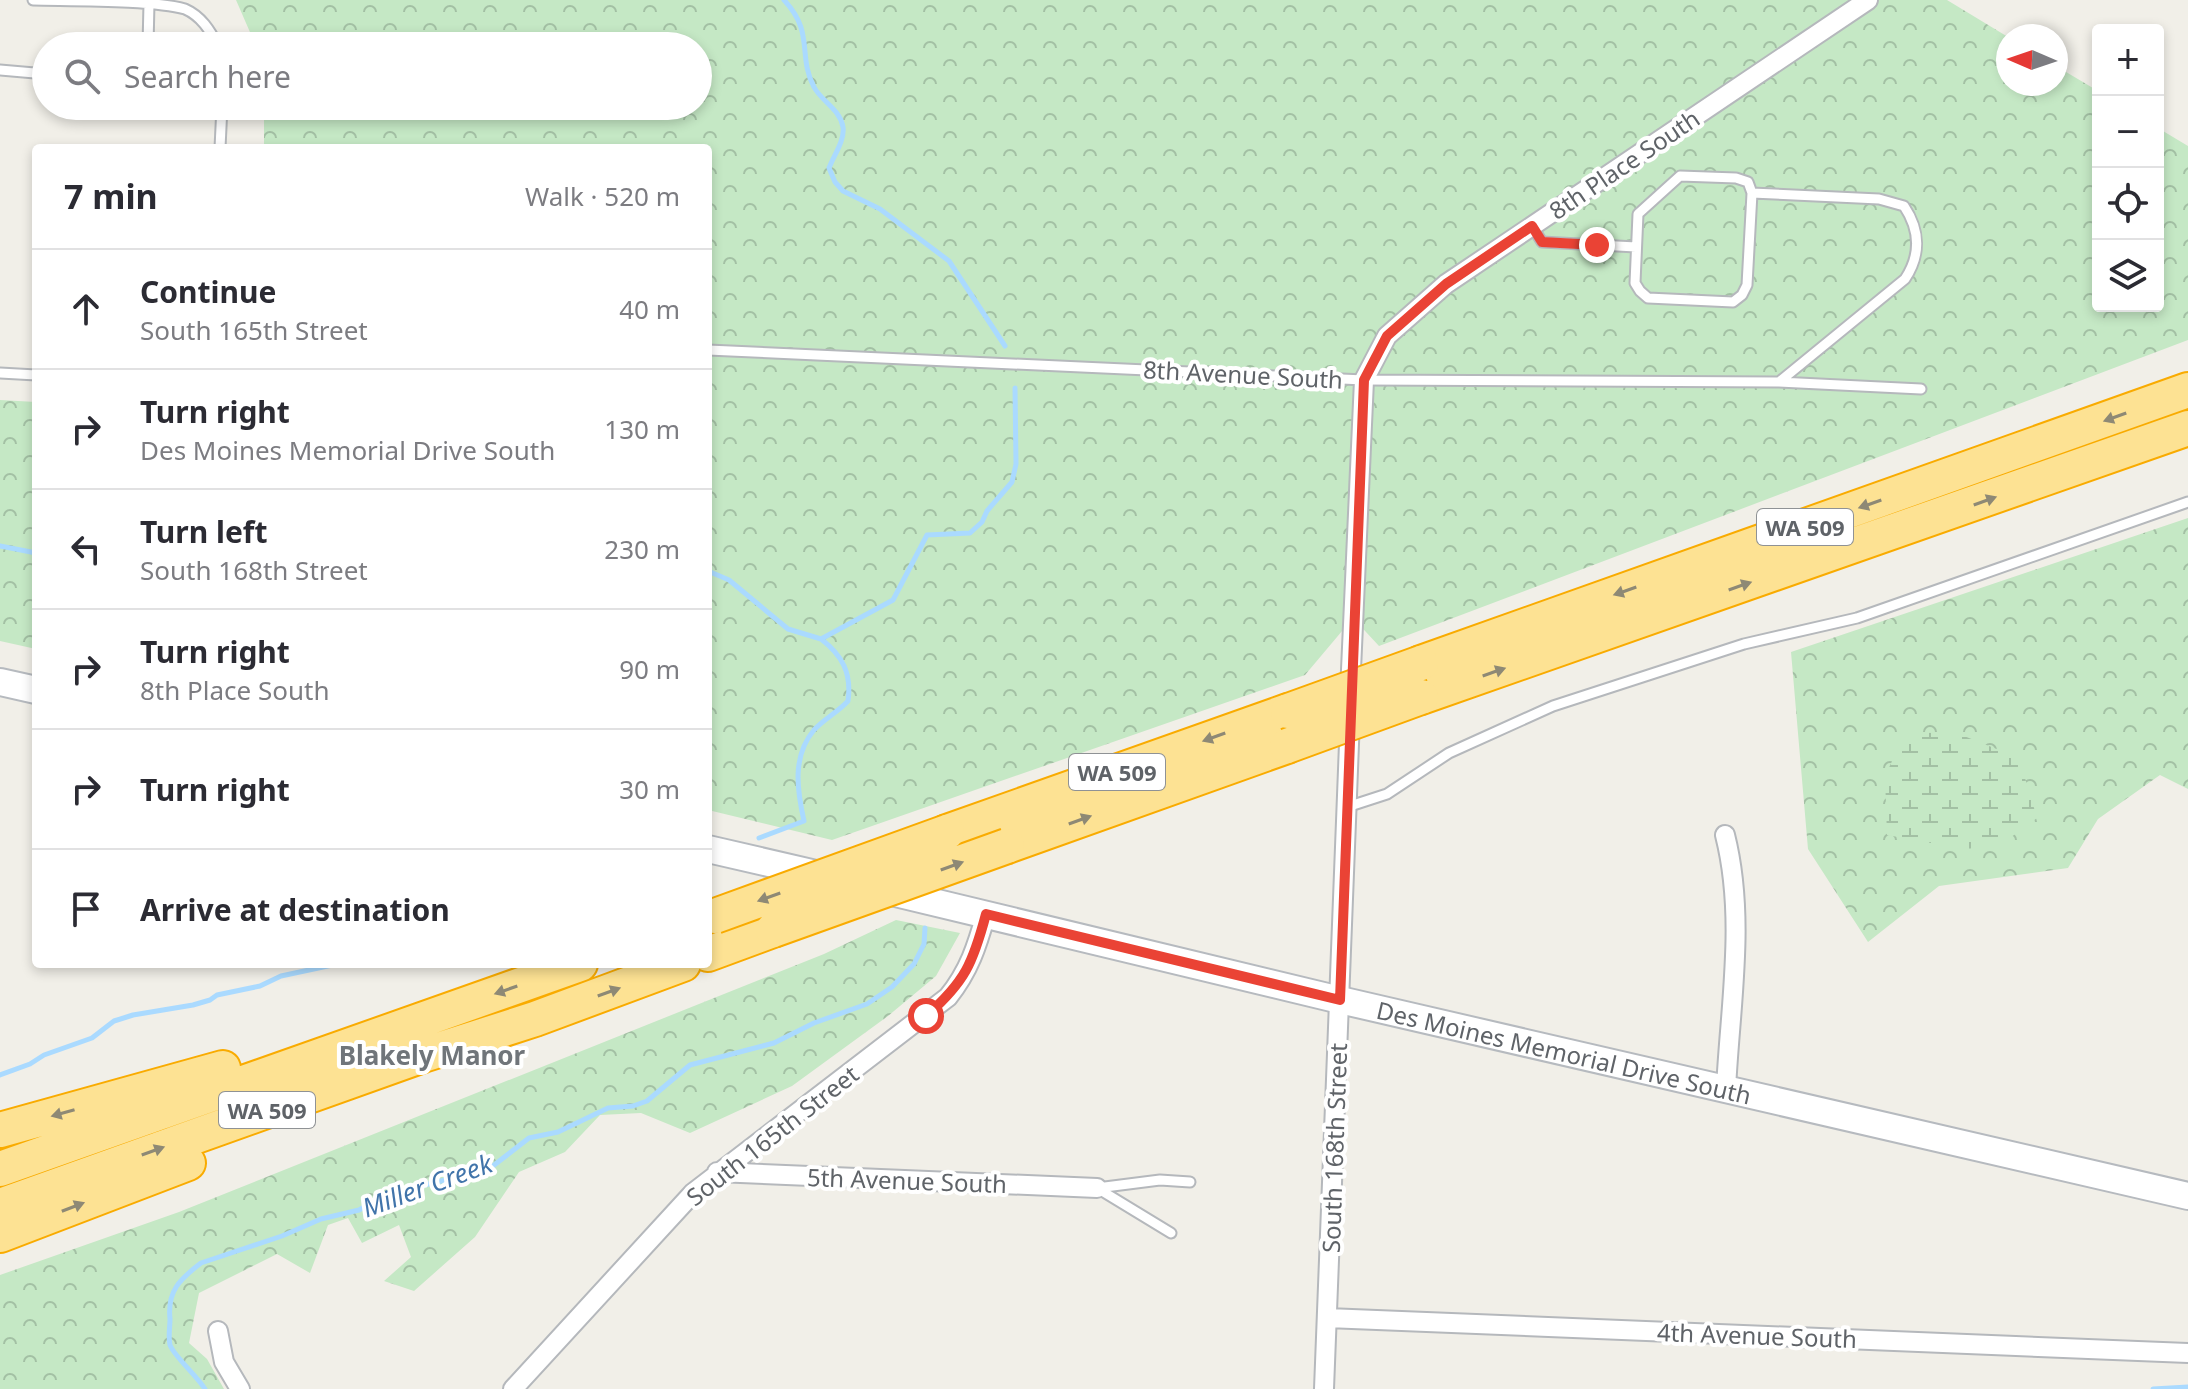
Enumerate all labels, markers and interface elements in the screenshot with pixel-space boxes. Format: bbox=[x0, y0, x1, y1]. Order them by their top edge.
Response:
north arrow bbox=[1996, 24, 2068, 96]
map controls bbox=[2092, 24, 2164, 312]
button: + bbox=[2092, 24, 2164, 96]
search box bbox=[32, 32, 712, 120]
icon: search bbox=[60, 54, 104, 98]
text: Search here bbox=[124, 56, 291, 97]
button: − bbox=[2092, 96, 2164, 168]
street label: 8th Place South bbox=[1542, 101, 1706, 227]
button: locate bbox=[2092, 168, 2164, 240]
text: 7 min bbox=[64, 173, 158, 219]
text: Walk · 520 m bbox=[525, 178, 680, 214]
route end bbox=[1579, 227, 1615, 263]
button: layers bbox=[2092, 240, 2164, 312]
text: Continue bbox=[140, 271, 276, 312]
icon: ahead bbox=[64, 287, 108, 331]
text: 40 m bbox=[619, 291, 680, 327]
text: South 165th Street bbox=[140, 312, 368, 348]
street label: 8th Avenue South bbox=[1142, 352, 1344, 396]
text: Turn right bbox=[140, 391, 290, 432]
icon: right bbox=[64, 407, 108, 451]
text: 130 m bbox=[604, 411, 680, 447]
one-way arrow bbox=[2102, 411, 2126, 423]
text: Des Moines Memorial Drive South bbox=[140, 432, 555, 468]
one-way arrow bbox=[1973, 494, 1997, 506]
one-way arrow bbox=[1858, 499, 1882, 511]
road number: WA 509 bbox=[1757, 509, 1853, 545]
text: Turn left bbox=[140, 511, 268, 552]
icon: left bbox=[64, 527, 108, 571]
text: 230 m bbox=[604, 531, 680, 567]
text: South 168th Street bbox=[140, 552, 368, 588]
one-way arrow bbox=[1728, 580, 1752, 592]
one-way arrow bbox=[1612, 585, 1636, 597]
text: Turn right bbox=[140, 631, 290, 672]
icon: right bbox=[64, 647, 108, 691]
text: 90 m bbox=[619, 651, 680, 687]
one-way arrow bbox=[1482, 665, 1506, 677]
text: 8th Place South bbox=[140, 672, 330, 708]
one-way arrow bbox=[1202, 731, 1226, 744]
road number: WA 509 bbox=[1069, 754, 1165, 790]
icon: right bbox=[64, 767, 108, 811]
text: Turn right bbox=[140, 769, 290, 810]
text: 30 m bbox=[619, 771, 680, 807]
one-way arrow bbox=[1068, 813, 1092, 826]
one-way arrow bbox=[940, 859, 964, 872]
icon: arrive bbox=[64, 887, 108, 931]
text: Arrive at destination bbox=[140, 889, 450, 930]
one-way arrow bbox=[756, 891, 780, 904]
one-way arrow bbox=[494, 984, 518, 997]
one-way arrow bbox=[597, 985, 621, 998]
street label: Des Moines Memorial Drive South bbox=[1373, 993, 1755, 1111]
route start bbox=[908, 998, 944, 1034]
district label: Blakely Manor bbox=[339, 1037, 526, 1073]
street label: South 168th Street bbox=[1314, 1042, 1354, 1254]
street label: South 165th Street bbox=[679, 1057, 865, 1213]
road number: WA 509 bbox=[219, 1092, 315, 1128]
one-way arrow bbox=[51, 1107, 75, 1120]
water label: Miller Creek bbox=[357, 1144, 498, 1225]
one-way arrow bbox=[141, 1145, 165, 1157]
street label: 5th Avenue South bbox=[806, 1160, 1008, 1200]
one-way arrow bbox=[61, 1200, 85, 1213]
street label: 4th Avenue South bbox=[1656, 1315, 1858, 1355]

